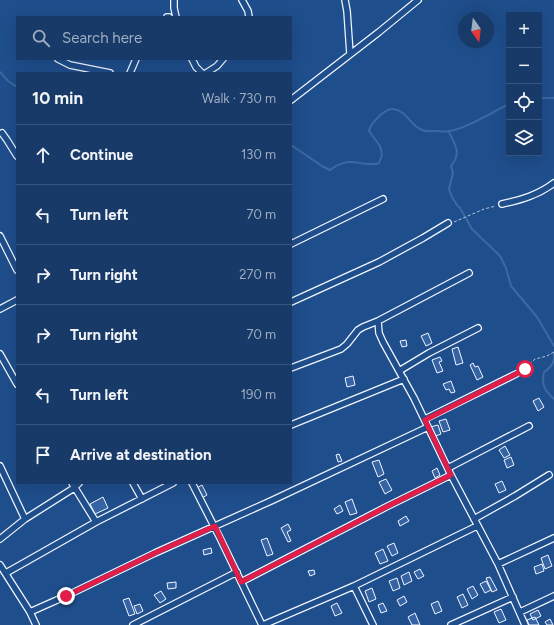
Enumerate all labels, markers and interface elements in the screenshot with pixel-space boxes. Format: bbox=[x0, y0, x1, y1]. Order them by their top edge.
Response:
north arrow bbox=[458, 12, 494, 48]
map controls bbox=[506, 12, 542, 156]
button: + bbox=[506, 12, 542, 48]
search box bbox=[16, 16, 292, 60]
icon: search bbox=[30, 27, 52, 49]
text: Search here bbox=[62, 29, 142, 47]
button: − bbox=[506, 48, 542, 84]
button: locate bbox=[506, 84, 542, 120]
text: 10 min bbox=[32, 88, 83, 108]
text: Walk · 730 m bbox=[202, 91, 276, 106]
button: layers bbox=[506, 120, 542, 156]
icon: ahead bbox=[32, 144, 54, 166]
text: Continue bbox=[70, 146, 133, 164]
text: 130 m bbox=[241, 147, 276, 162]
icon: left bbox=[32, 204, 54, 226]
text: Turn left bbox=[70, 206, 128, 224]
text: 70 m bbox=[246, 207, 276, 222]
icon: right bbox=[32, 264, 54, 286]
text: Turn right bbox=[70, 266, 138, 284]
text: 270 m bbox=[239, 267, 276, 282]
icon: right bbox=[32, 324, 54, 346]
text: Turn right bbox=[70, 326, 138, 344]
text: 70 m bbox=[246, 327, 276, 342]
route start bbox=[516, 360, 534, 378]
icon: left bbox=[32, 384, 54, 406]
text: Turn left bbox=[70, 386, 128, 404]
text: 190 m bbox=[241, 387, 276, 402]
icon: arrive bbox=[32, 444, 54, 466]
text: Arrive at destination bbox=[70, 446, 211, 464]
route end bbox=[57, 587, 75, 605]

